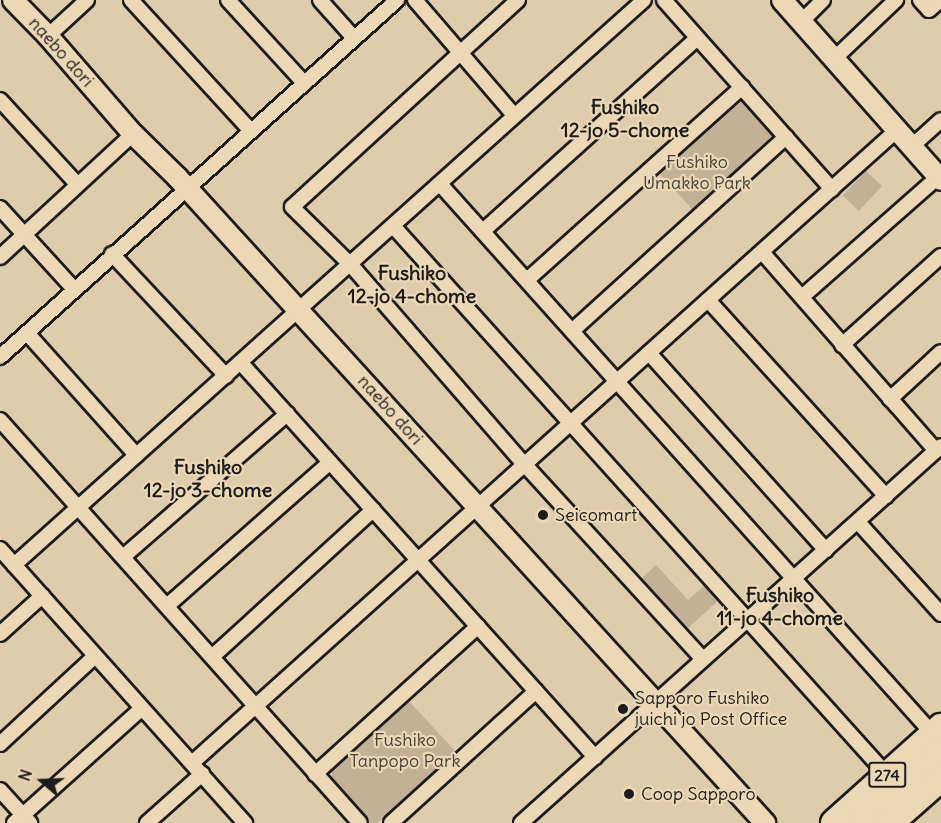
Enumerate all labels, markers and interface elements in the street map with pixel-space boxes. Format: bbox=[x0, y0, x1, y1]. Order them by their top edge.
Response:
street label: naebo dori bbox=[24, 13, 98, 91]
district label: Fushiko 12-jo 5-chome bbox=[561, 94, 689, 141]
park label: Fushiko Umakko Park bbox=[643, 152, 751, 195]
district label: Fushiko 12-jo 4-chome bbox=[348, 261, 476, 308]
street label: naebo dori bbox=[353, 371, 427, 449]
district label: Fushiko 12-jo 3-chome bbox=[144, 455, 272, 502]
place label: Seicomart bbox=[555, 504, 637, 526]
marker: Seicomart bbox=[536, 508, 550, 522]
district label: Fushiko 11-jo 4-chome bbox=[717, 582, 843, 629]
place label: Sapporo Fushiko juichi jo Post Office bbox=[635, 688, 787, 730]
marker: Sapporo Fushiko juichi jo Post Office bbox=[616, 702, 630, 716]
park label: Fushiko Tanpopo Park bbox=[349, 730, 461, 772]
north arrow bbox=[12, 751, 72, 811]
road number: 274 bbox=[868, 762, 906, 788]
text: N bbox=[14, 767, 36, 784]
place label: Coop Sapporo bbox=[641, 783, 756, 805]
marker: Coop Sapporo bbox=[622, 787, 636, 801]

